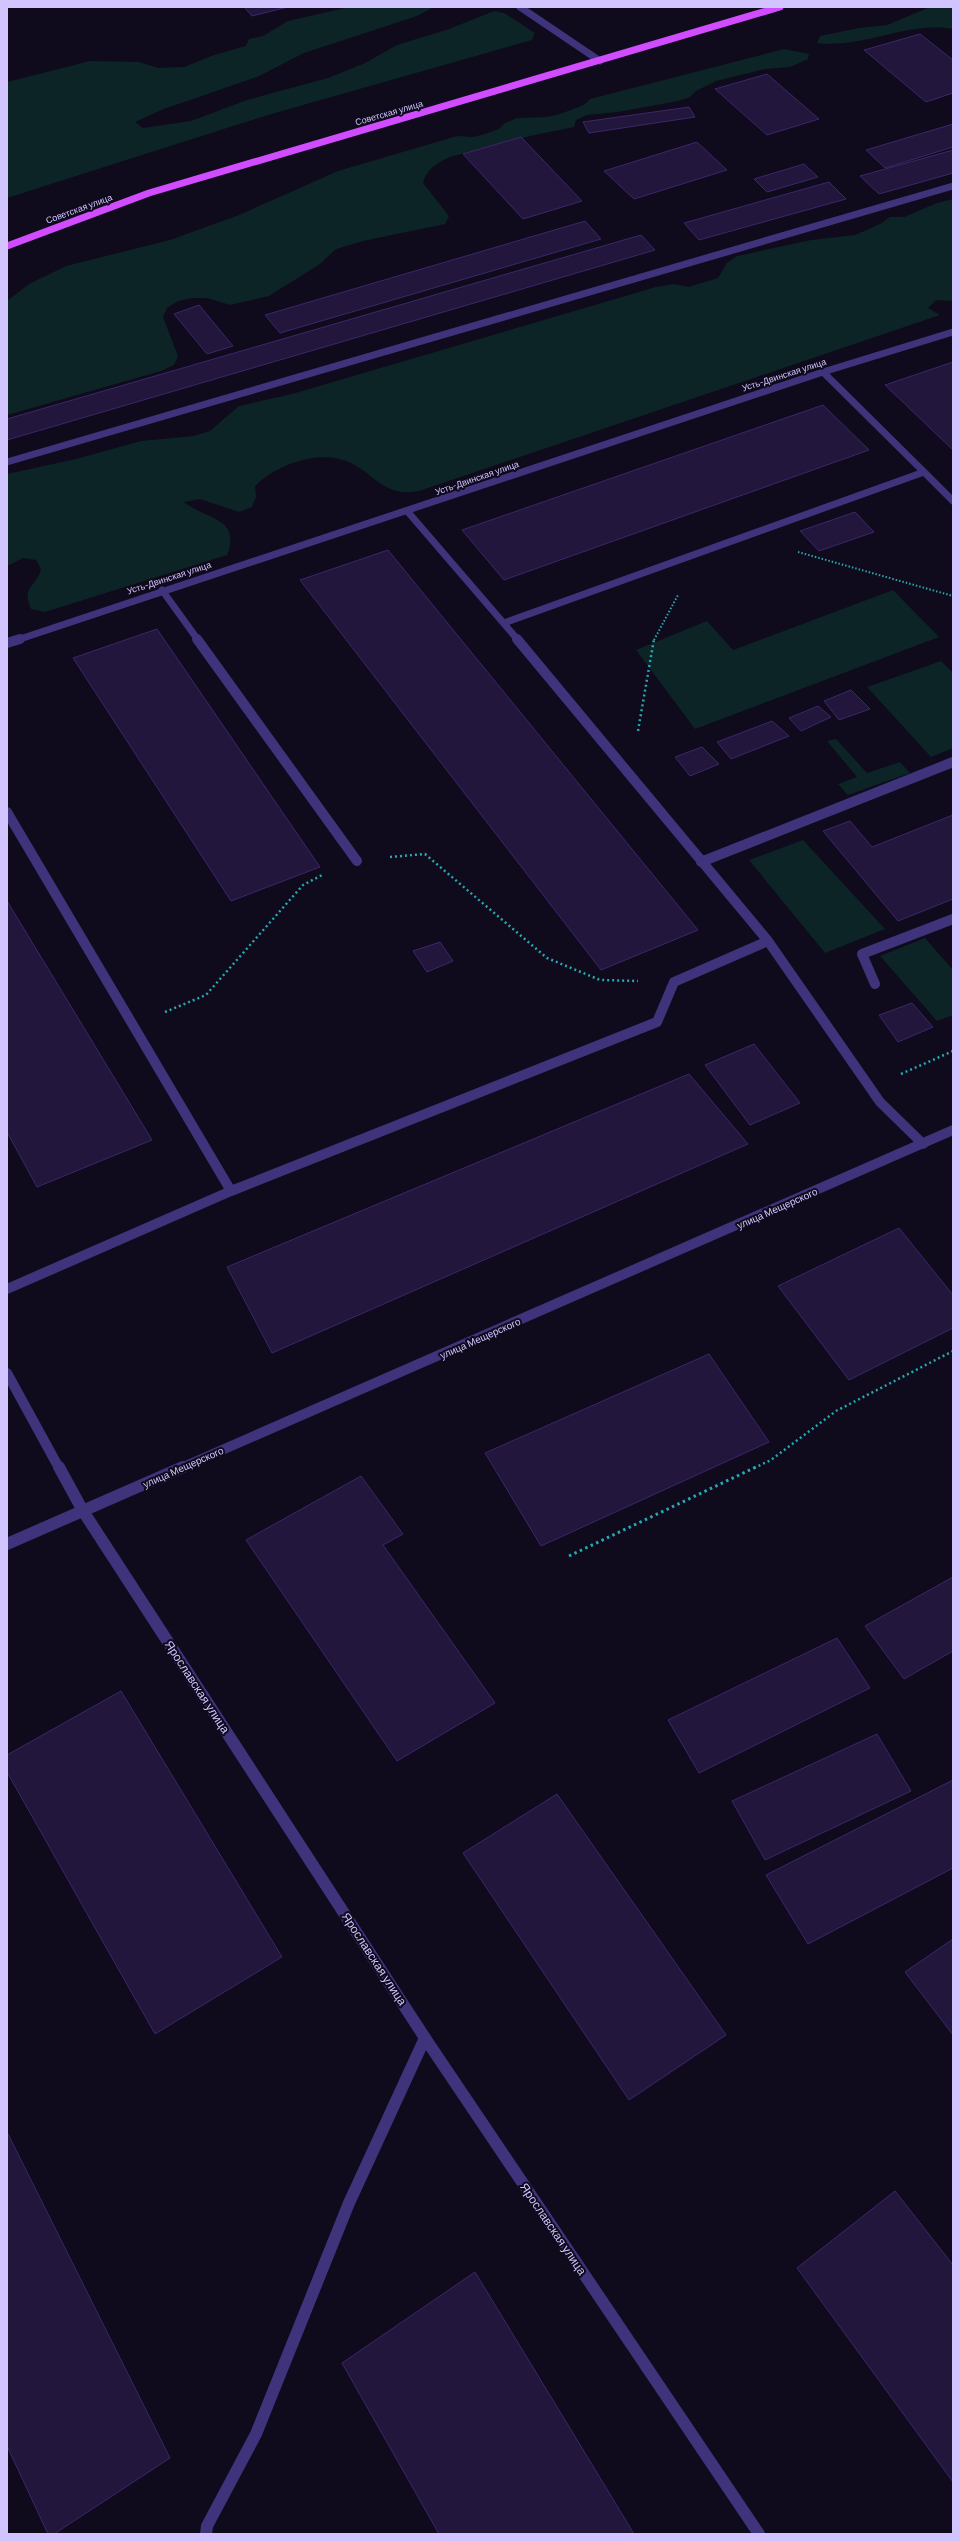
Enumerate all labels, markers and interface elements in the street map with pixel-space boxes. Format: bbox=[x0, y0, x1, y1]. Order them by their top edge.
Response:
street label: Советская улица bbox=[354, 98, 424, 127]
street label: Советская улица bbox=[44, 191, 114, 226]
street label: Усть-Двинская улица bbox=[740, 356, 827, 393]
street label: Усть-Двинская улица bbox=[433, 458, 520, 497]
street label: Усть-Двинская улица bbox=[125, 559, 212, 596]
street label: улица Мещерского bbox=[735, 1185, 819, 1231]
street label: улица Мещерского bbox=[438, 1315, 522, 1361]
street label: улица Мещерского bbox=[141, 1444, 225, 1490]
street label: Ярославская улица bbox=[162, 1637, 233, 1736]
street label: Ярославская улица bbox=[339, 1909, 410, 2008]
street label: Ярославская улица bbox=[517, 2180, 590, 2278]

